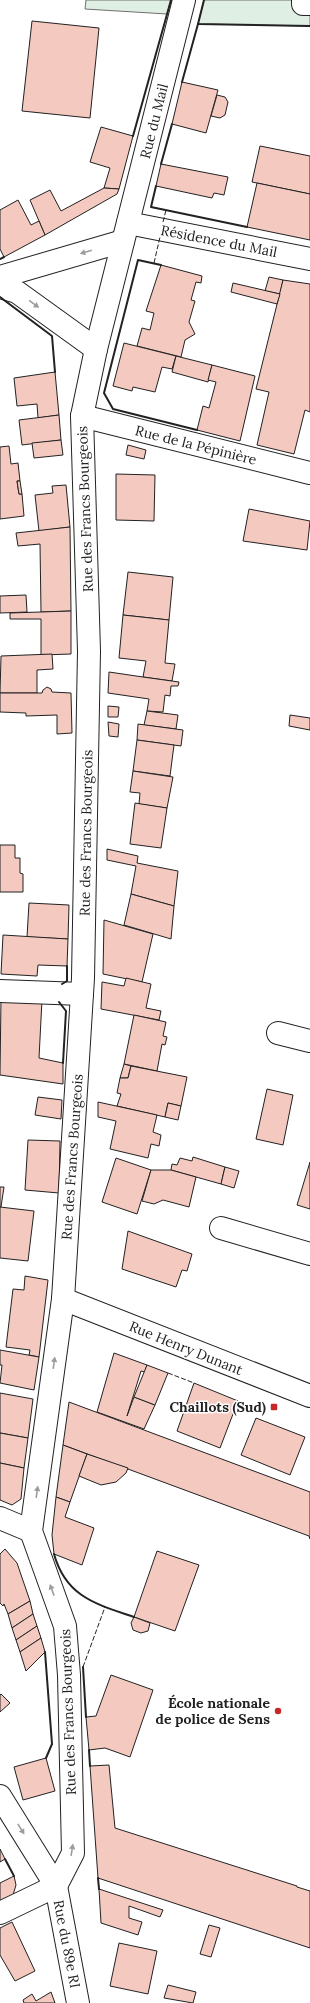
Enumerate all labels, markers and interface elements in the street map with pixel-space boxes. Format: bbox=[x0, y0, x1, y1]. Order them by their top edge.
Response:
street label: Rue du Mail bbox=[136, 81, 172, 160]
street label: Résidence du Mail bbox=[159, 221, 279, 261]
one-way arrow bbox=[79, 249, 91, 255]
one-way arrow bbox=[29, 300, 40, 308]
street label: Rue de la Pépinière bbox=[133, 421, 259, 469]
street label: Rue des Francs Bourgeois bbox=[73, 426, 97, 592]
street label: Rue des Francs Bourgeois bbox=[76, 750, 96, 916]
street label: Rue des Francs Bourgeois bbox=[57, 1073, 87, 1241]
street label: Rue Henry Dunant bbox=[127, 1317, 246, 1379]
one-way arrow bbox=[51, 1357, 57, 1369]
place label: Chaillots (Sud) bbox=[169, 1398, 266, 1416]
marker: Chaillots (Sud) bbox=[269, 1402, 279, 1412]
one-way arrow bbox=[34, 1486, 40, 1498]
one-way arrow bbox=[49, 1583, 55, 1595]
street label: Rue des Francs Bourgeois bbox=[56, 1629, 80, 1795]
place label: École nationale de police de Sens bbox=[156, 1694, 270, 1728]
marker: École nationale de police de Sens bbox=[273, 1706, 283, 1716]
one-way arrow bbox=[17, 1823, 24, 1835]
one-way arrow bbox=[69, 1844, 75, 1857]
street label: Rue du 89e RI bbox=[50, 1898, 84, 1990]

